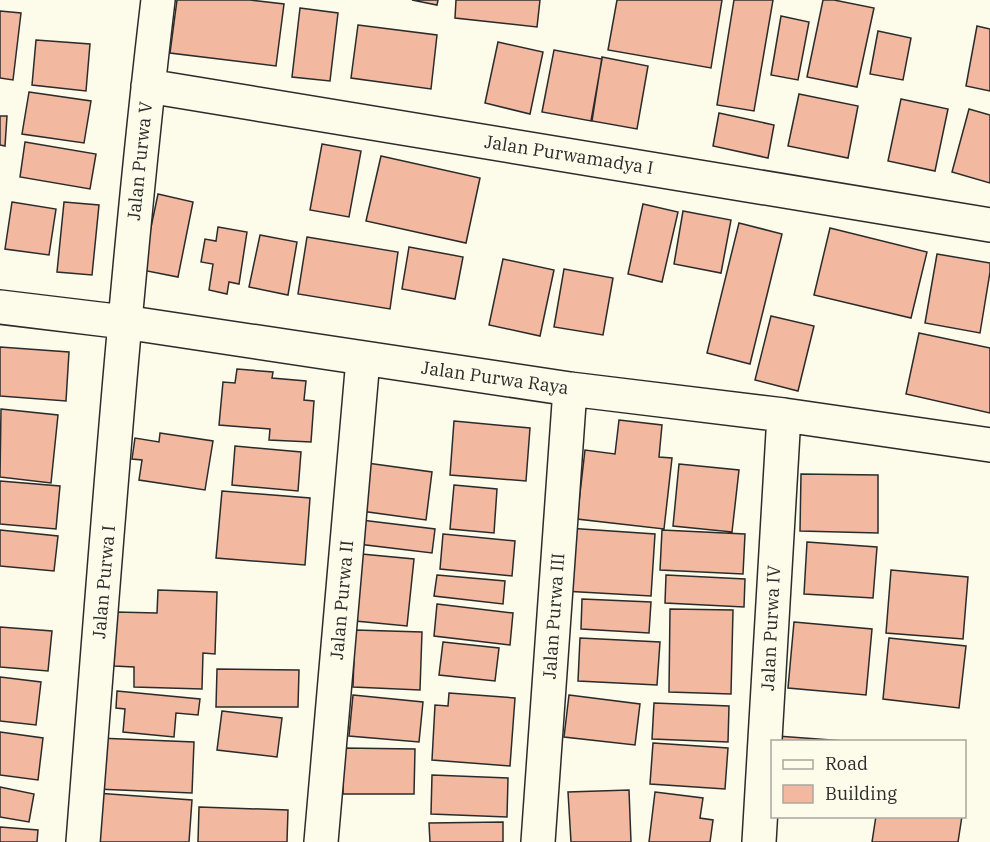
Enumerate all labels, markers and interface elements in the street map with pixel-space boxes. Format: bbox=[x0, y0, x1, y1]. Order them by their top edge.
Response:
street label: Jalan Purwa V bbox=[122, 100, 157, 222]
street label: Jalan Purwamadya I bbox=[483, 130, 655, 179]
street label: Jalan Purwa Raya bbox=[420, 356, 570, 399]
street label: Jalan Purwa I bbox=[87, 524, 120, 640]
street label: Jalan Purwa II bbox=[325, 539, 358, 661]
street label: Jalan Purwa III bbox=[538, 552, 569, 680]
street label: Jalan Purwa IV bbox=[756, 565, 785, 691]
legend bbox=[771, 740, 966, 818]
text: Road bbox=[825, 752, 868, 775]
text: Building bbox=[825, 782, 897, 805]

